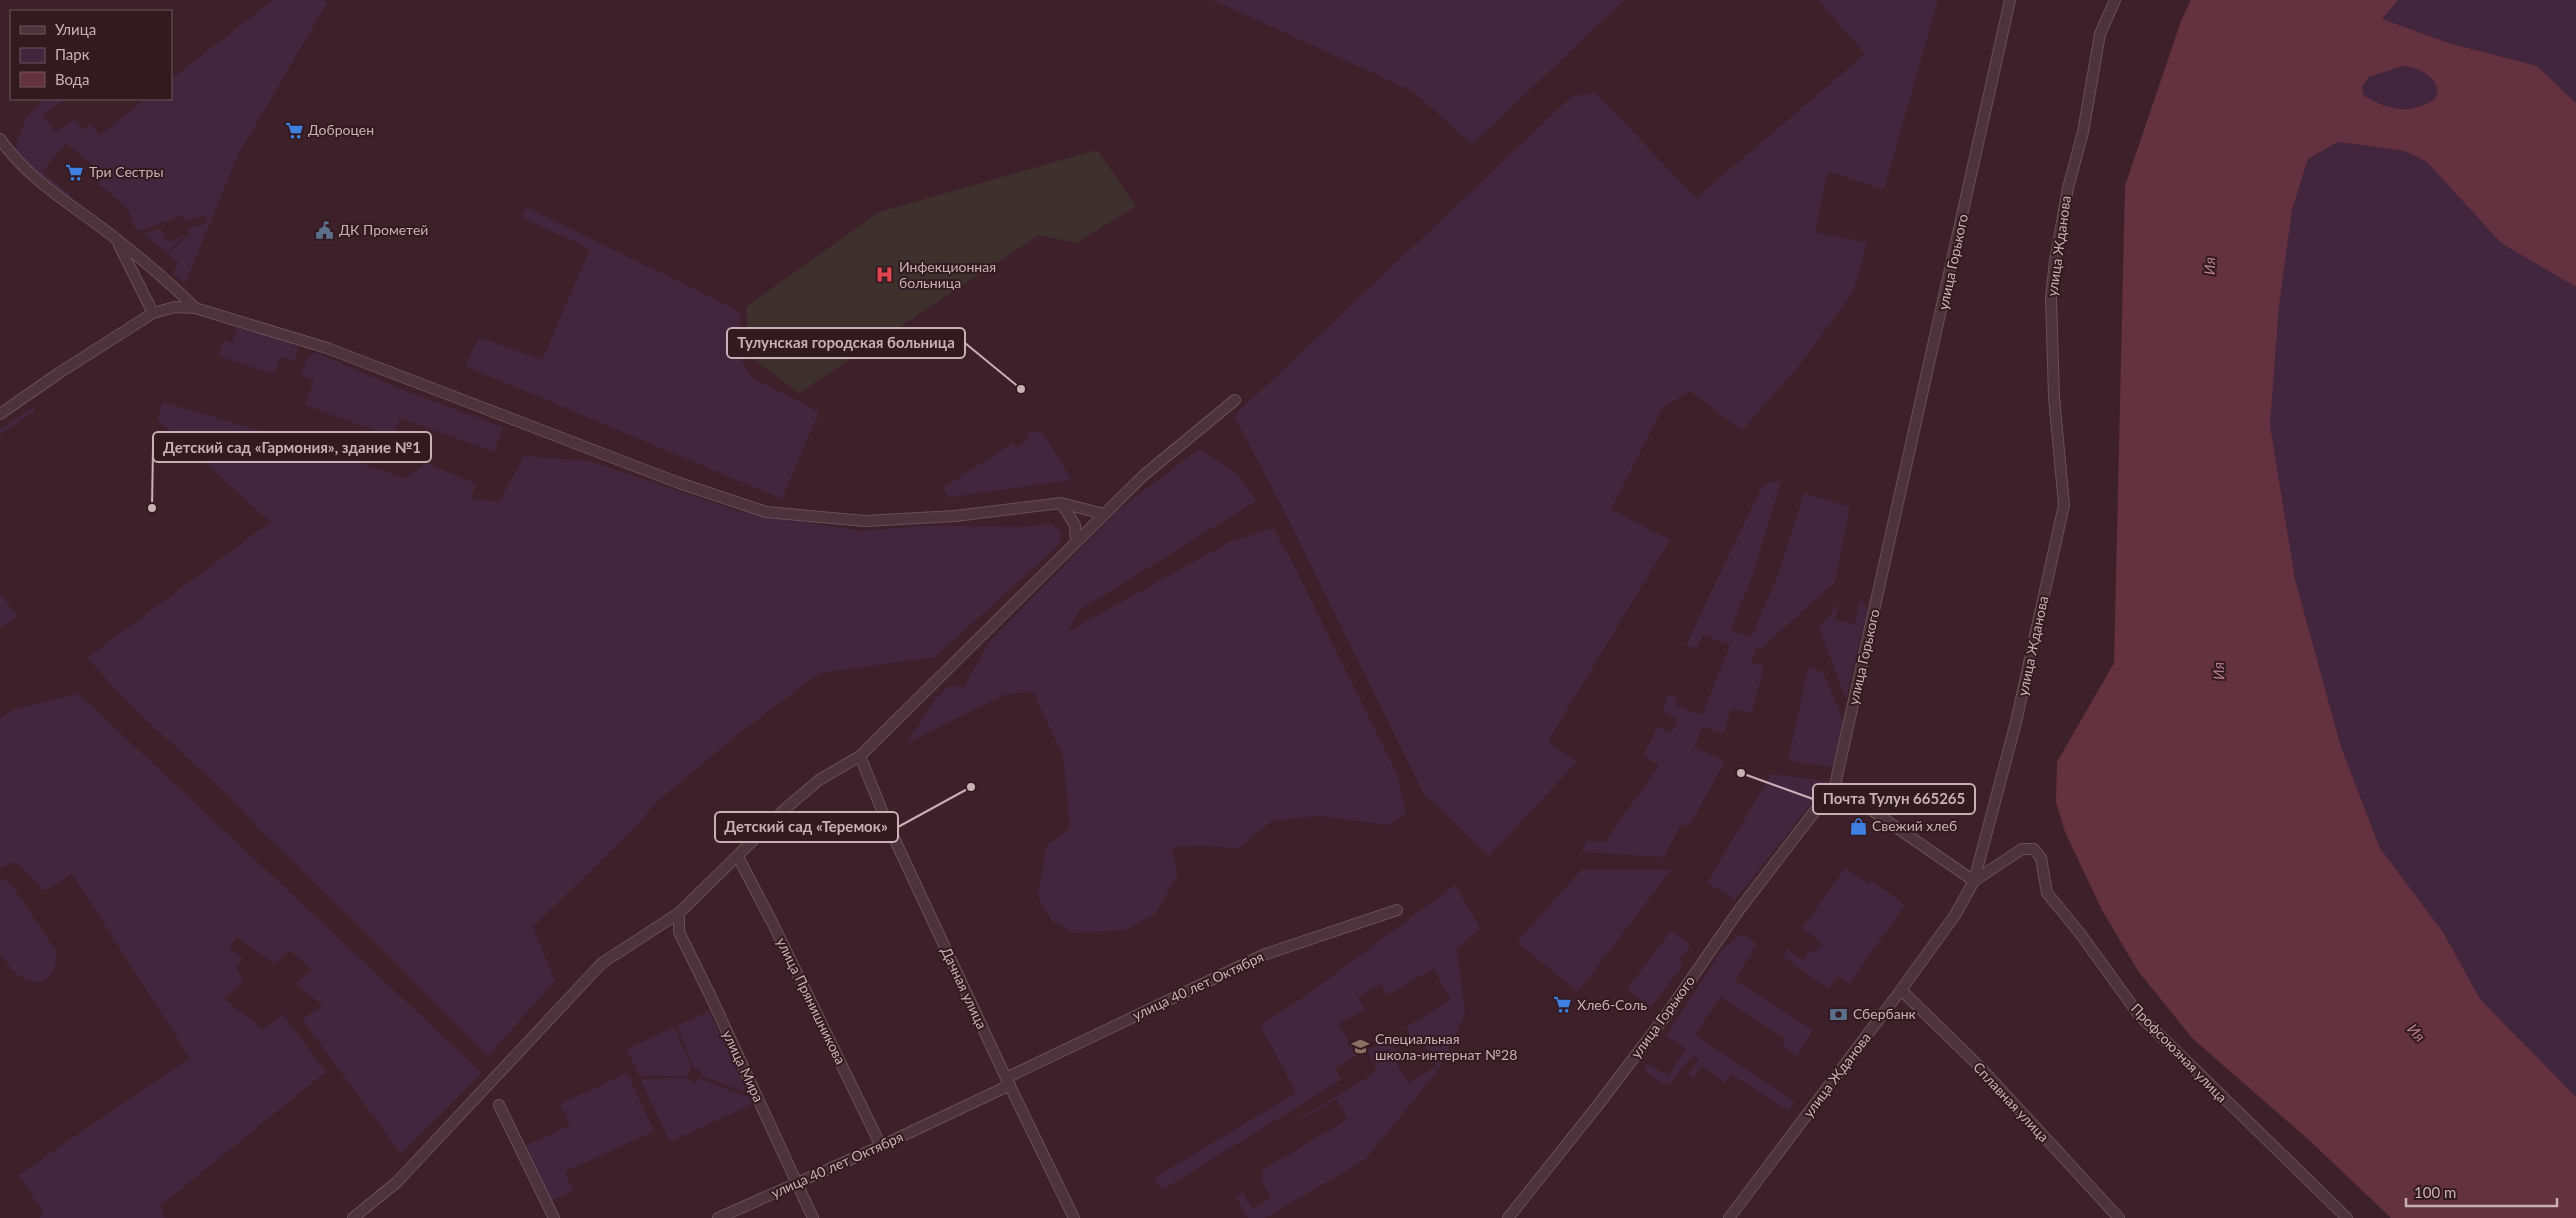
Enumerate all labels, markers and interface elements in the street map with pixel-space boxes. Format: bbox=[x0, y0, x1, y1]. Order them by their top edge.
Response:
legend bbox=[10, 10, 172, 100]
text: Улица bbox=[55, 20, 96, 38]
text: Парк bbox=[55, 45, 90, 63]
text: Вода bbox=[55, 70, 90, 88]
supermarket icon: Доброцен bbox=[284, 120, 304, 140]
place label: Доброцен bbox=[308, 121, 374, 138]
supermarket icon: Три Сестры bbox=[65, 162, 85, 182]
place label: Три Сестры bbox=[89, 163, 164, 180]
street label: улица Жданова bbox=[2043, 194, 2074, 298]
street label: улица Горького bbox=[1934, 212, 1971, 311]
public building icon: ДК Прометей bbox=[315, 220, 335, 240]
place label: ДК Прометей bbox=[339, 221, 428, 238]
water label: Ия bbox=[2200, 257, 2218, 275]
place label: Инфекционная больница bbox=[899, 258, 996, 291]
hospital icon: Инфекционная больница bbox=[875, 265, 895, 285]
callout: Тулунская городская больница bbox=[727, 328, 965, 358]
text: Тулунская городская больница bbox=[737, 333, 955, 351]
callout: Детский сад «Гармония», здание №1 bbox=[153, 432, 431, 462]
text: Детский сад «Гармония», здание №1 bbox=[163, 438, 421, 456]
street label: улица Жданова bbox=[2014, 594, 2051, 697]
street label: улица Горького bbox=[1844, 607, 1883, 706]
water label: Ия bbox=[2209, 662, 2227, 680]
callout: Почта Тулун 665265 bbox=[1813, 784, 1975, 814]
text: Почта Тулун 665265 bbox=[1823, 789, 1965, 807]
callout: Детский сад «Теремок» bbox=[715, 812, 898, 842]
shop icon: Свежий хлеб bbox=[1848, 816, 1868, 836]
text: Детский сад «Теремок» bbox=[724, 817, 888, 835]
place label: Свежий хлеб bbox=[1872, 817, 1957, 834]
street label: улица Прянишникова bbox=[773, 935, 850, 1067]
street label: Дачная улица bbox=[938, 944, 991, 1032]
street label: улица 40 лет Октября bbox=[1130, 948, 1266, 1023]
street label: улица Горького bbox=[1627, 972, 1698, 1061]
supermarket icon: Хлеб-Соль bbox=[1553, 995, 1573, 1015]
place label: Хлеб-Соль bbox=[1577, 996, 1647, 1013]
street label: Профсоюзная улица bbox=[2128, 1000, 2231, 1106]
bank icon: Сбербанк bbox=[1829, 1004, 1849, 1024]
place label: Сбербанк bbox=[1853, 1005, 1917, 1022]
water label: Ия bbox=[2404, 1020, 2429, 1045]
street label: улица Мира bbox=[719, 1027, 768, 1105]
street label: улица Жданова bbox=[1799, 1029, 1874, 1120]
place label: Специальная школа-интернат №28 bbox=[1375, 1030, 1517, 1063]
school or university icon: Специальная школа-интернат №28 bbox=[1351, 1037, 1371, 1057]
street label: Сплавная улица bbox=[1970, 1058, 2053, 1145]
street label: улица 40 лет Октября bbox=[768, 1128, 905, 1201]
scale bar bbox=[2406, 1176, 2557, 1208]
text: 100 m bbox=[2414, 1183, 2456, 1201]

